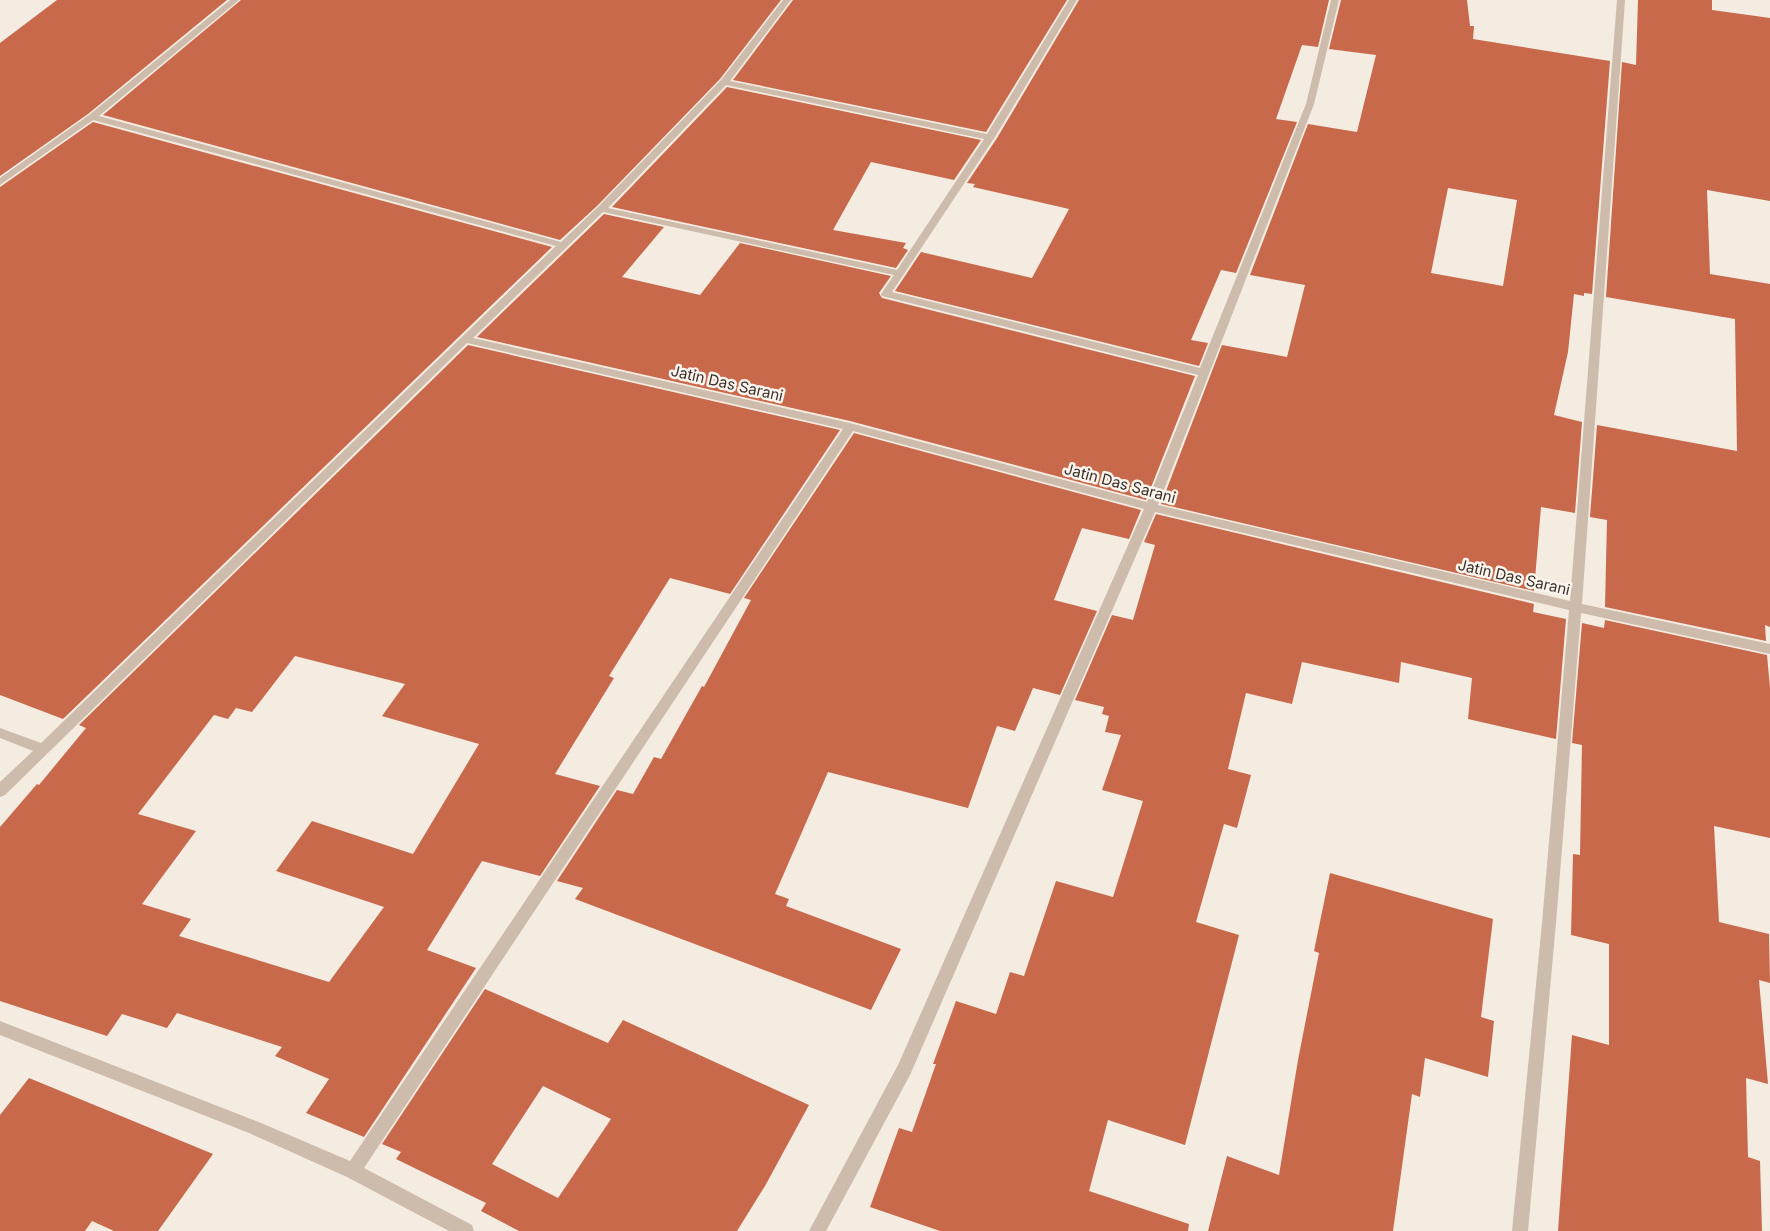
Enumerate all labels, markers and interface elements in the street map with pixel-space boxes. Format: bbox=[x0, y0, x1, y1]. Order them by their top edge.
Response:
street label: Jatin Das Sarani bbox=[669, 361, 785, 405]
street label: Jatin Das Sarani bbox=[1062, 459, 1178, 507]
street label: Jatin Das Sarani bbox=[1456, 555, 1572, 599]

